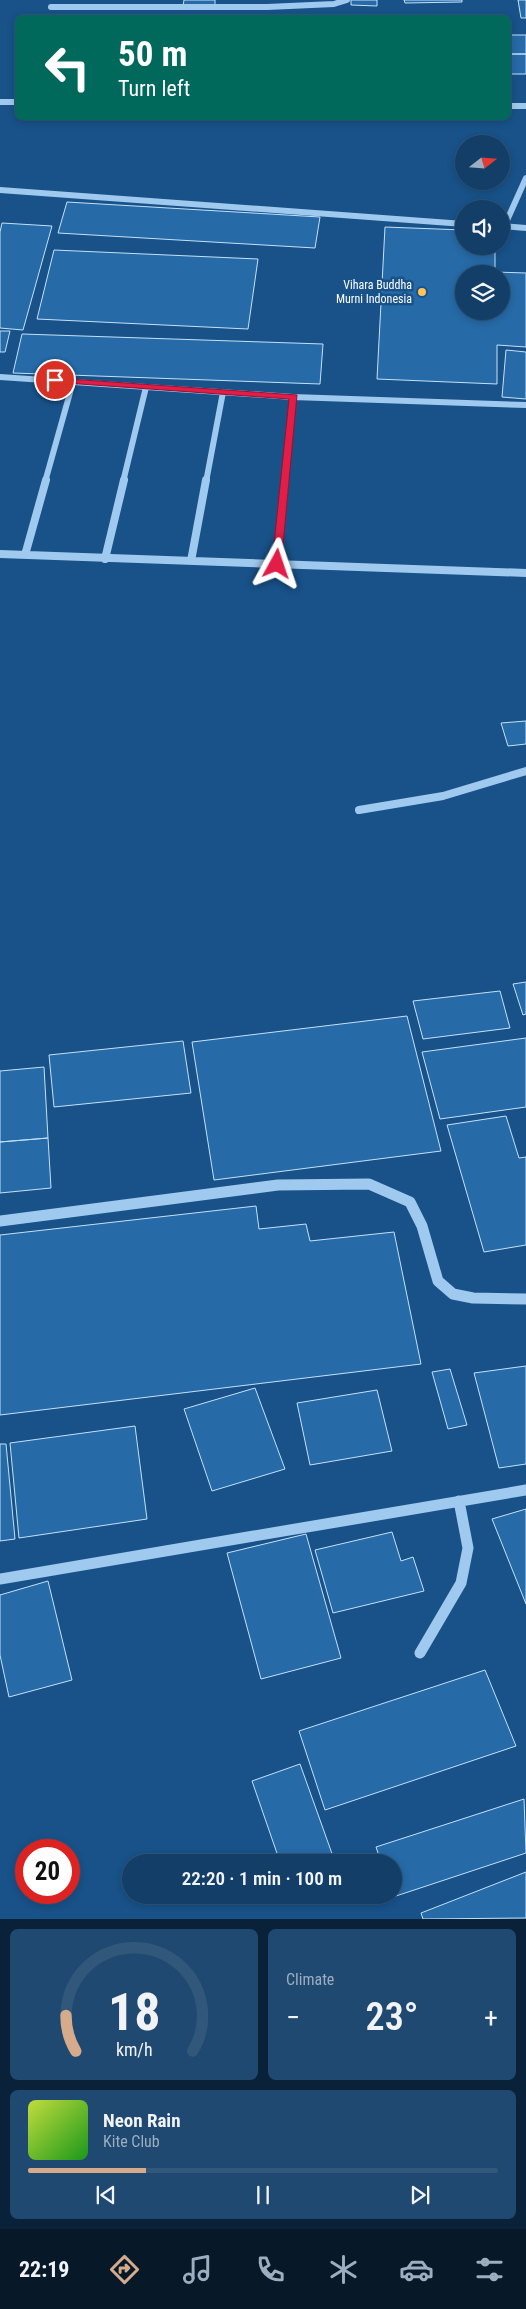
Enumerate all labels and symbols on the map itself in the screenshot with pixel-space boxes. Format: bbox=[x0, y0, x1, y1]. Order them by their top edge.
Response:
north arrow bbox=[455, 135, 510, 190]
place label: Vihara Buddha Murni Indonesia bbox=[336, 278, 412, 306]
marker: Vihara Buddha Murni Indonesia bbox=[416, 286, 428, 298]
pin bbox=[34, 359, 76, 401]
position arrow bbox=[250, 537, 302, 589]
speed limit sign: 20 bbox=[15, 1839, 80, 1904]

